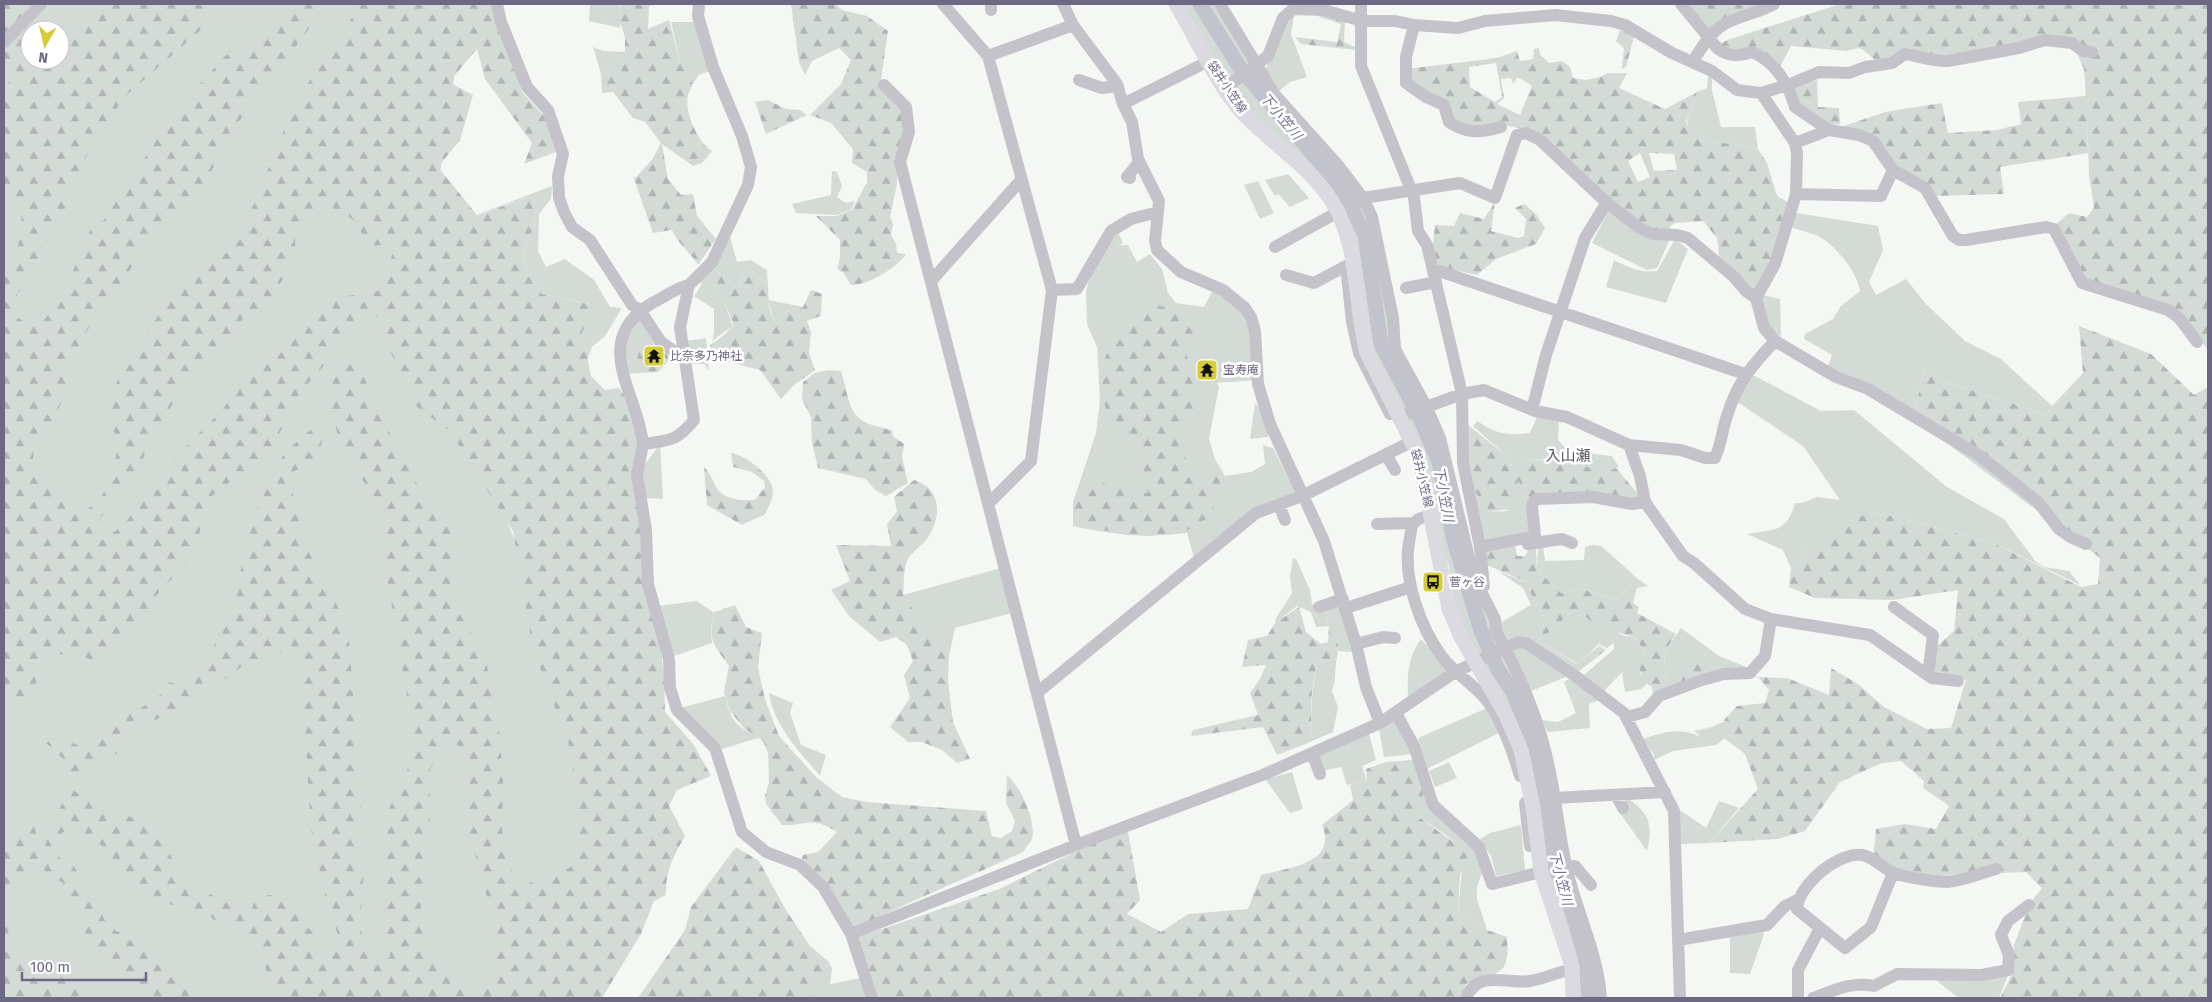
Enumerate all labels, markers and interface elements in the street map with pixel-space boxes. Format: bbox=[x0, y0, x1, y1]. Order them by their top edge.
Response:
north arrow bbox=[20, 20, 70, 70]
text: N bbox=[37, 48, 49, 66]
street label: 袋井小笠線 bbox=[1204, 57, 1250, 116]
water label: 下小笠川 bbox=[1256, 89, 1306, 145]
temple icon: 比奈多乃神社 bbox=[642, 344, 666, 368]
place label: 比奈多乃神社 bbox=[670, 349, 742, 363]
temple icon: 宝寿庵 bbox=[1195, 358, 1219, 382]
place label: 宝寿庵 bbox=[1223, 363, 1259, 377]
street label: 袋井小笠線 bbox=[1408, 446, 1436, 509]
district label: 入山瀬 bbox=[1545, 447, 1591, 465]
water label: 下小笠川 bbox=[1430, 465, 1458, 525]
bus stop icon: 菅ヶ谷 bbox=[1421, 570, 1445, 594]
place label: 菅ヶ谷 bbox=[1449, 575, 1485, 589]
water label: 下小笠川 bbox=[1545, 849, 1576, 909]
scale bar bbox=[22, 950, 146, 982]
text: 100 m bbox=[30, 958, 70, 976]

